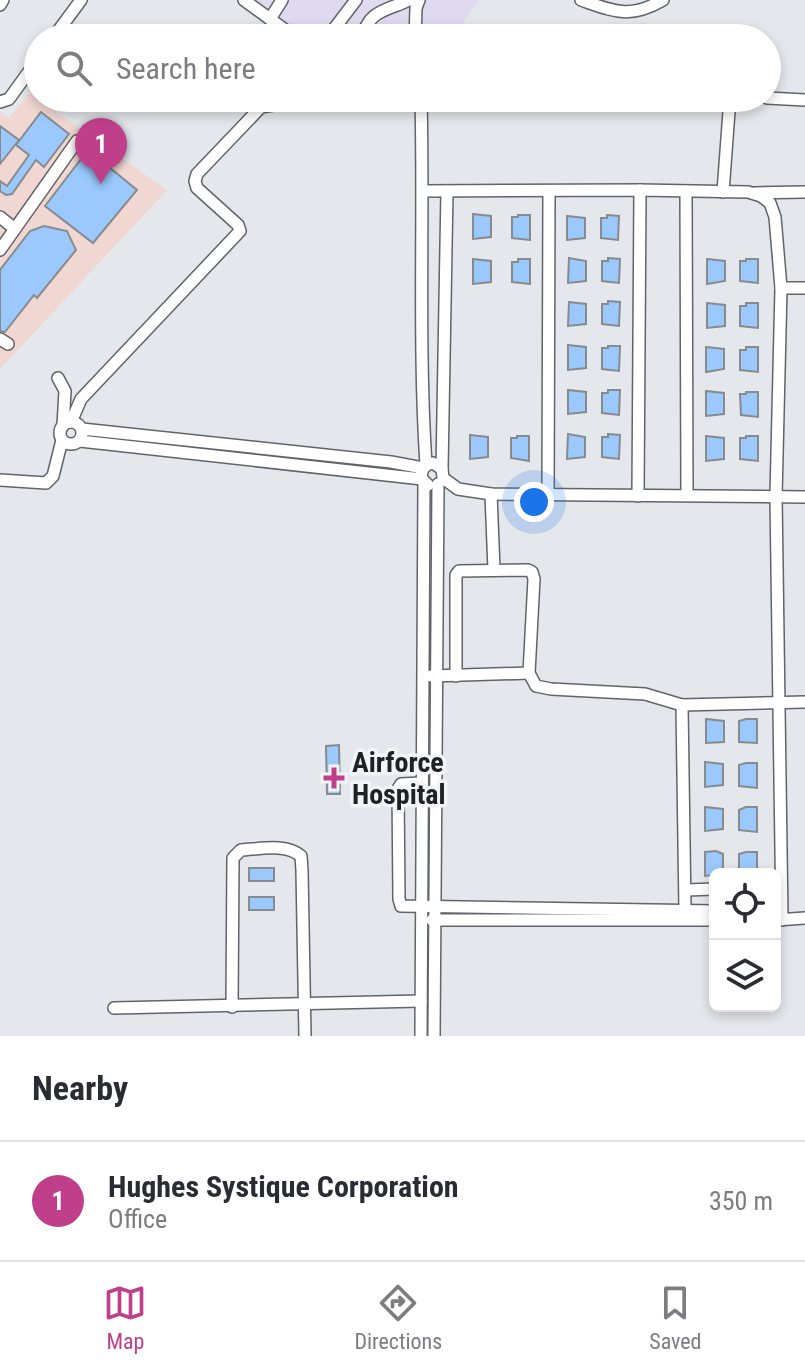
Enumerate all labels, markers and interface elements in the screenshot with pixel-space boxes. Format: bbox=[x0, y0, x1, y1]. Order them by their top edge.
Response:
search box bbox=[24, 24, 781, 112]
icon: search bbox=[52, 46, 96, 90]
text: Search here bbox=[116, 51, 256, 86]
pin: 1 bbox=[75, 118, 127, 184]
your location bbox=[514, 482, 554, 522]
place label: Airforce Hospital bbox=[352, 746, 446, 811]
marker: Airforce Hospital bbox=[323, 767, 345, 789]
map controls bbox=[709, 868, 781, 1012]
button: locate bbox=[709, 868, 781, 940]
button: layers bbox=[709, 940, 781, 1012]
text: Nearby bbox=[32, 1068, 128, 1108]
text: Hughes Systique Corporation bbox=[108, 1169, 459, 1204]
text: 1 bbox=[51, 1186, 65, 1216]
text: 350 m bbox=[709, 1186, 773, 1216]
text: Office bbox=[108, 1204, 167, 1234]
tab: Map bbox=[103, 1281, 147, 1354]
tab: Directions bbox=[354, 1281, 442, 1354]
tab: Saved bbox=[649, 1281, 702, 1354]

